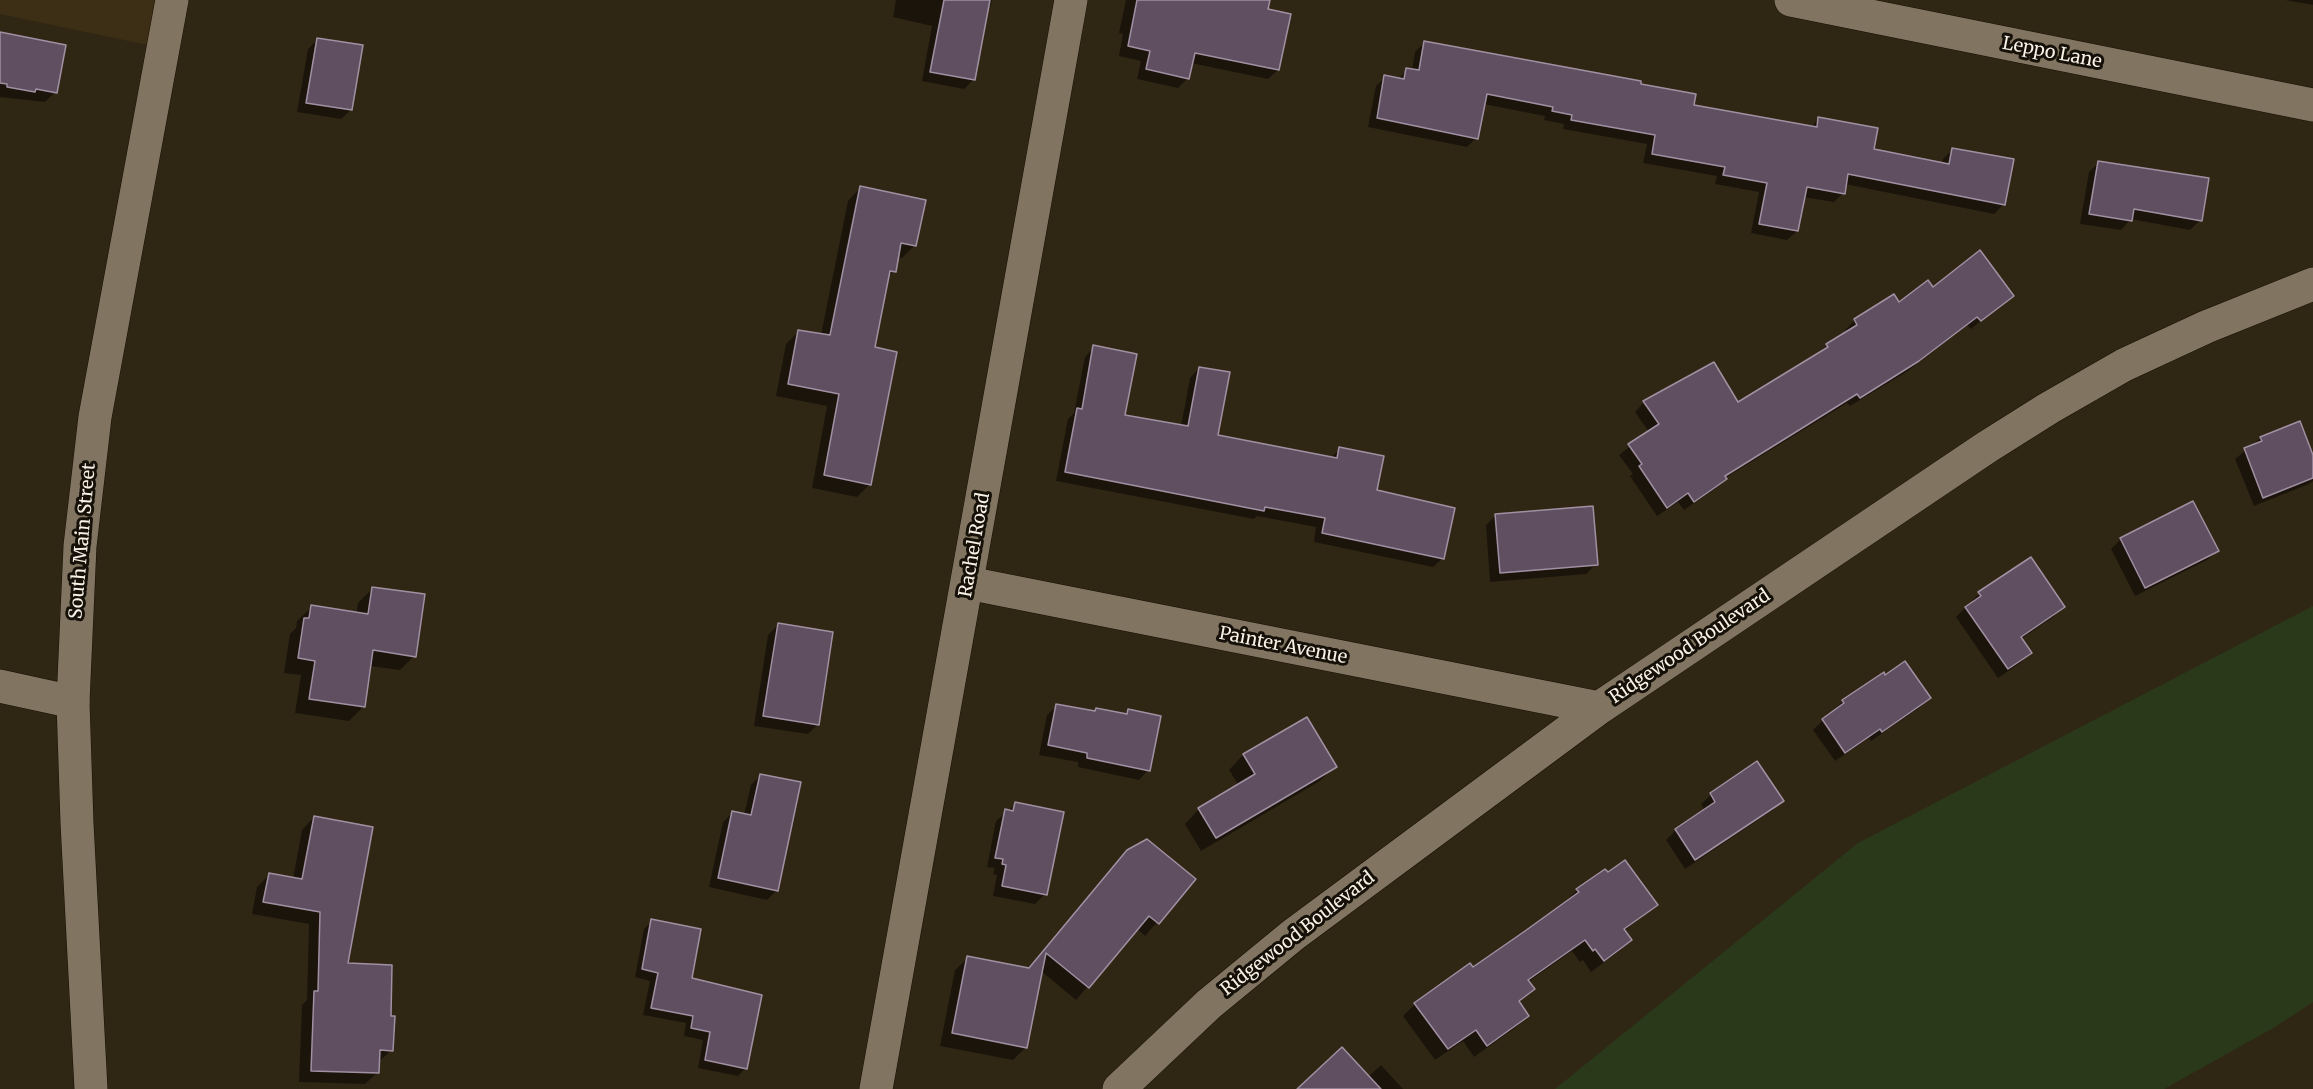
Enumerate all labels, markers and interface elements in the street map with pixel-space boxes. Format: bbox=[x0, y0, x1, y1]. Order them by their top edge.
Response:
street label: Leppo Lane bbox=[2000, 33, 2104, 73]
street label: South Main Street bbox=[65, 462, 101, 620]
street label: Rachel Road bbox=[955, 491, 995, 599]
street label: Ridgewood Boulevard bbox=[1606, 585, 1774, 709]
street label: Painter Avenue bbox=[1217, 623, 1349, 669]
street label: Ridgewood Boulevard bbox=[1217, 867, 1379, 1001]

